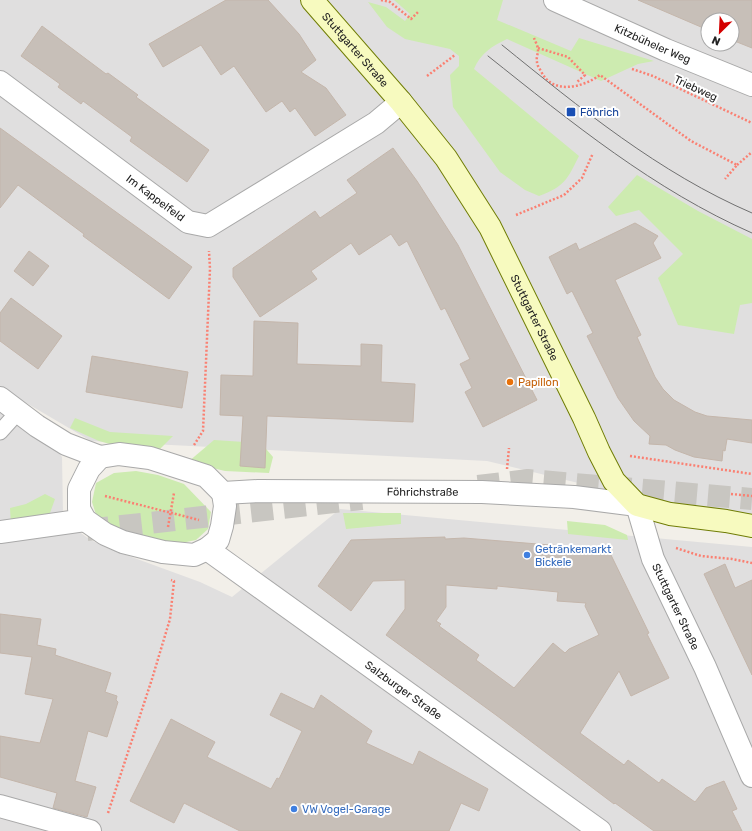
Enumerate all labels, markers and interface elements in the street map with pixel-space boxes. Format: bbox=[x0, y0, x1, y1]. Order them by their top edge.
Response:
street label: Stuttgarter Straße bbox=[319, 10, 391, 90]
north arrow bbox=[700, 12, 740, 52]
street label: Kitzbüheler Weg bbox=[612, 22, 693, 66]
text: N bbox=[710, 33, 722, 48]
street label: Triebweg bbox=[672, 73, 720, 104]
marker: Föhrich bbox=[565, 106, 577, 118]
place label: Föhrich bbox=[580, 106, 619, 119]
street label: Im Kappelfeld bbox=[123, 172, 187, 224]
street label: Stuttgarter Straße bbox=[507, 273, 561, 363]
place label: Papillon bbox=[518, 376, 559, 389]
marker: Papillon bbox=[505, 377, 515, 387]
street label: Föhrichstraße bbox=[387, 486, 458, 499]
place label: Getränkemarkt Bickele bbox=[535, 543, 612, 569]
marker: Getränkemarkt Bickele bbox=[522, 550, 532, 560]
street label: Stuttgarter Straße bbox=[649, 561, 702, 652]
street label: Salzburger Straße bbox=[362, 658, 444, 723]
place label: VW Vogel-Garage bbox=[302, 803, 390, 816]
marker: VW Vogel-Garage bbox=[289, 804, 299, 814]

